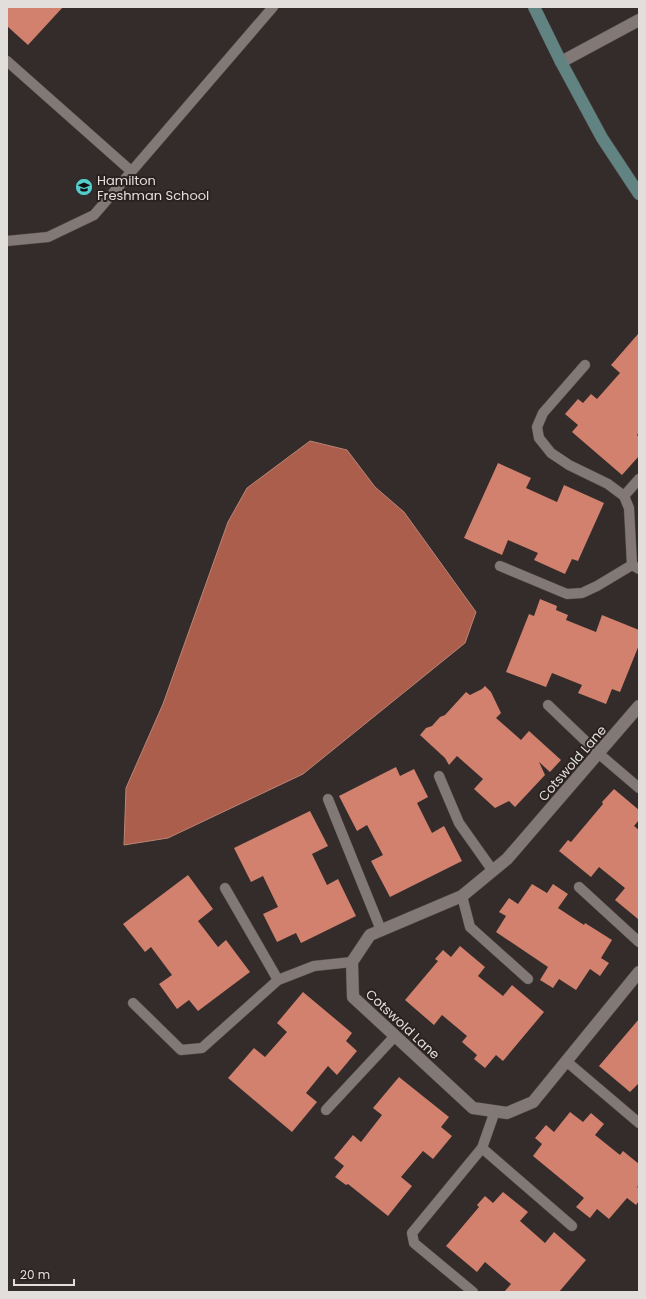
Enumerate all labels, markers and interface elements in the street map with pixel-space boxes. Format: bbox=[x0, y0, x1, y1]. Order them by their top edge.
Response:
place label: Hamilton Freshman School bbox=[97, 171, 209, 205]
school or university icon: Hamilton Freshman School bbox=[74, 177, 94, 197]
street label: Cotswold Lane bbox=[534, 721, 611, 805]
street label: Cotswold Lane bbox=[361, 985, 444, 1064]
scale bar bbox=[14, 1261, 74, 1287]
text: 20 m bbox=[20, 1266, 50, 1283]

